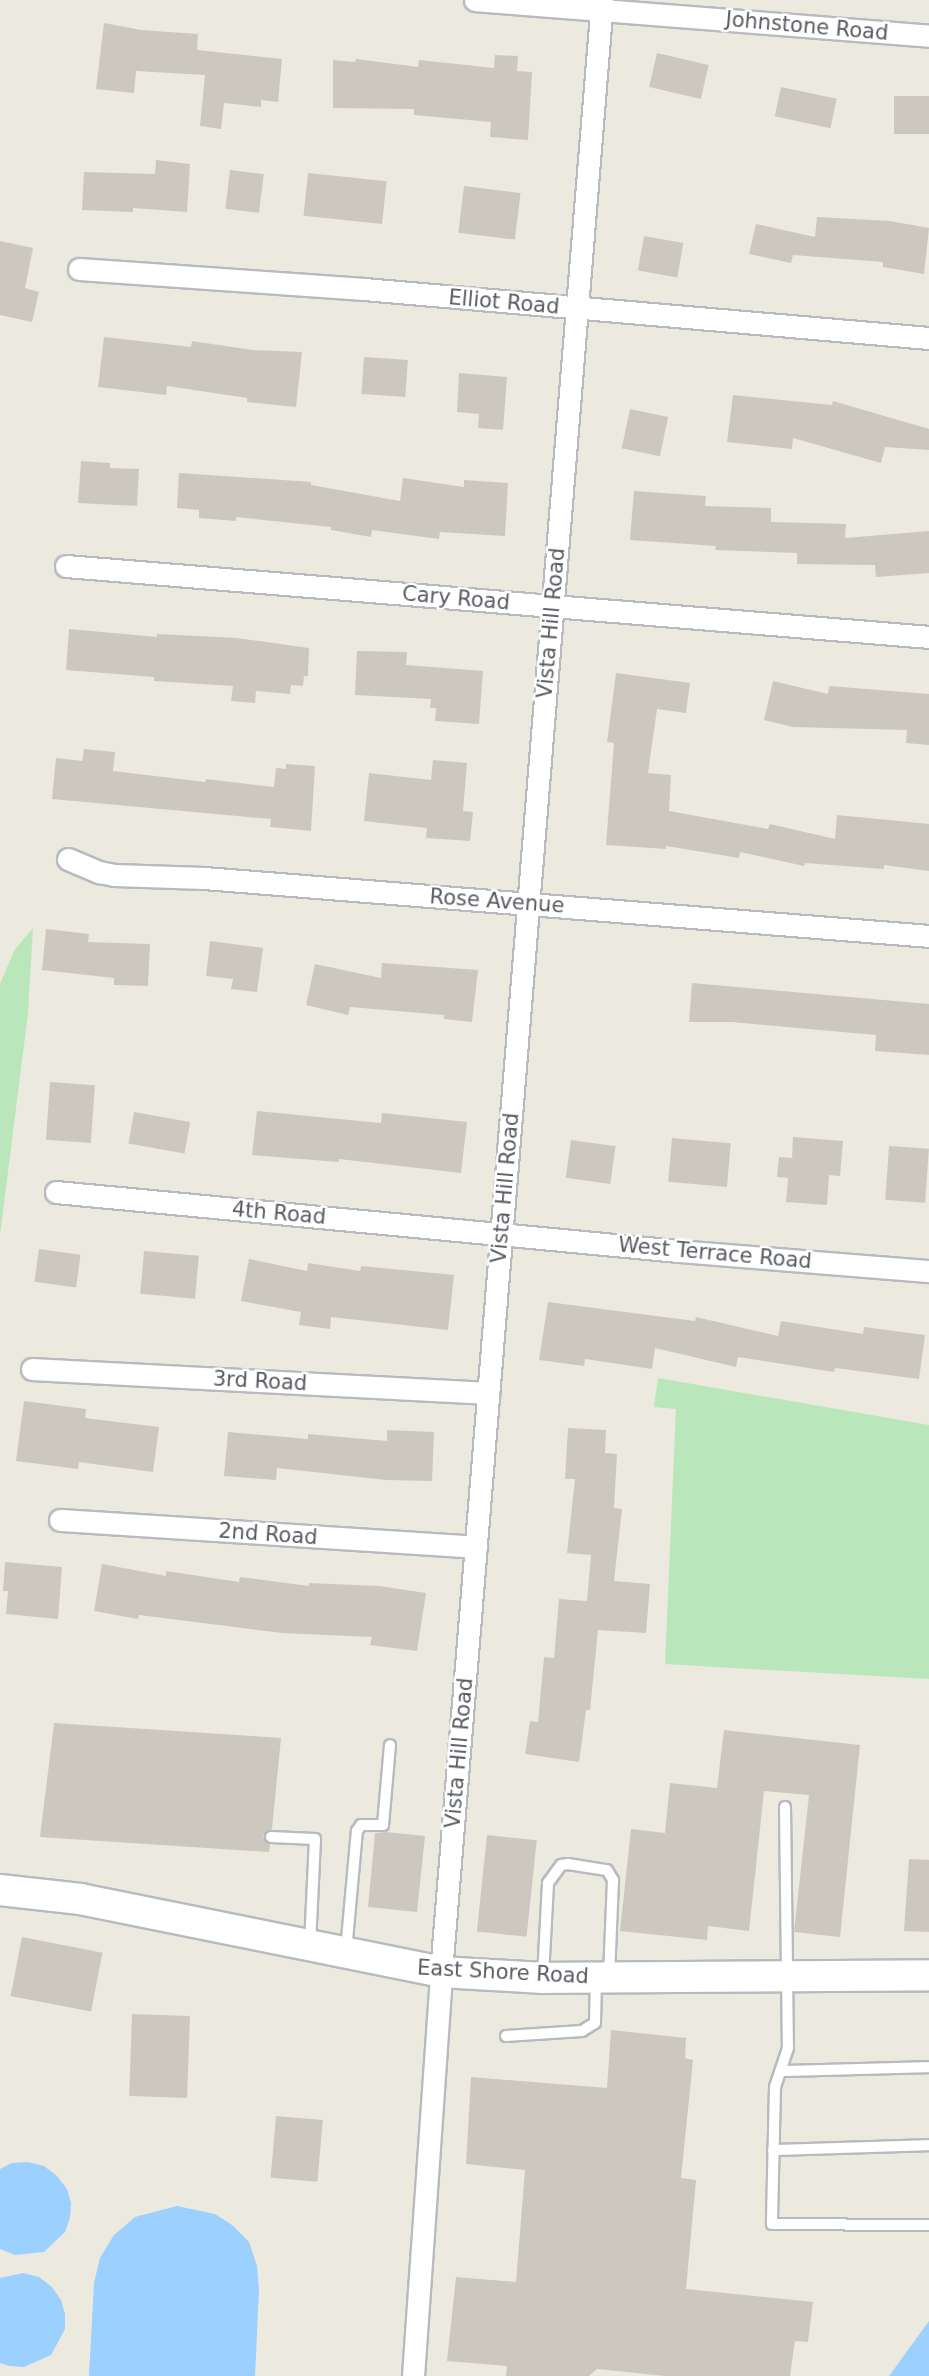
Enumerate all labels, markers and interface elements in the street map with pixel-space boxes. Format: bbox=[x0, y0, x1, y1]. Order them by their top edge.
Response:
street label: Johnstone Road bbox=[725, 6, 889, 46]
street label: Elliot Road bbox=[448, 285, 560, 319]
street label: Vista Hill Road bbox=[532, 547, 570, 699]
street label: Cary Road bbox=[401, 581, 511, 615]
street label: Rose Avenue bbox=[429, 884, 565, 918]
street label: Vista Hill Road bbox=[486, 1112, 524, 1264]
street label: 4th Road bbox=[231, 1196, 327, 1230]
street label: West Terrace Road bbox=[617, 1232, 813, 1274]
street label: 3rd Road bbox=[212, 1366, 308, 1396]
street label: 2nd Road bbox=[218, 1518, 318, 1550]
street label: Vista Hill Road bbox=[440, 1677, 478, 1829]
street label: East Shore Road bbox=[416, 1955, 590, 1989]

